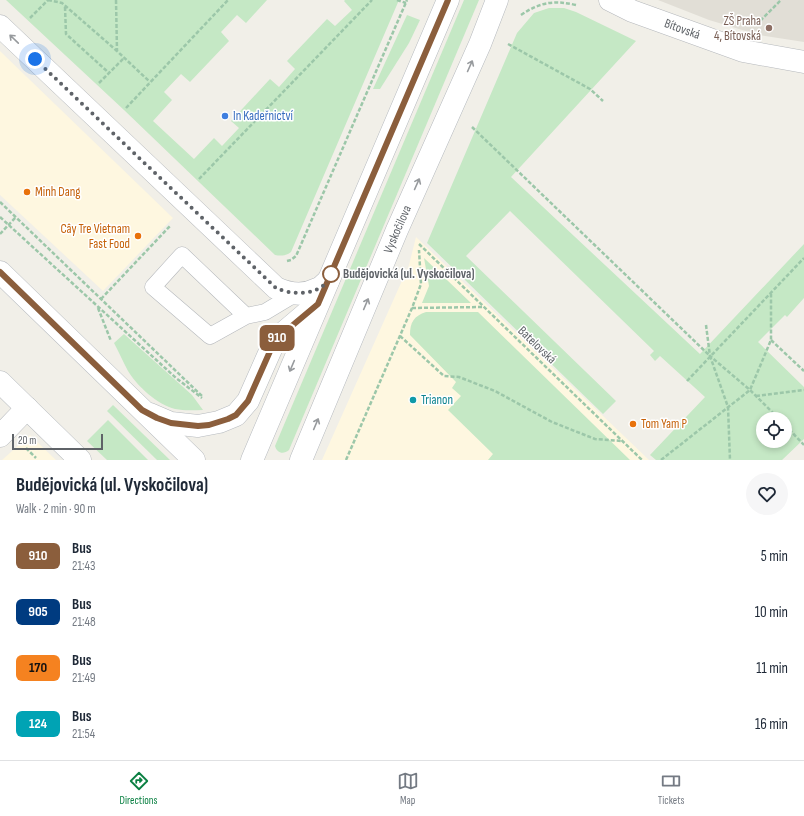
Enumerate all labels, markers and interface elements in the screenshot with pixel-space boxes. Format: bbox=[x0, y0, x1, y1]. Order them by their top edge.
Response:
place label: ZŠ Praha 4, Bítovská bbox=[714, 12, 761, 44]
street label: Bítovská bbox=[662, 15, 702, 43]
marker: ZŠ Praha 4, Bítovská bbox=[764, 23, 774, 33]
one-way arrow bbox=[9, 35, 19, 44]
your location bbox=[25, 49, 45, 69]
one-way arrow bbox=[467, 60, 474, 72]
place label: In Kadeřnictví bbox=[233, 108, 294, 124]
marker: In Kadeřnictví bbox=[220, 111, 230, 121]
one-way arrow bbox=[414, 179, 421, 191]
place label: Minh Dang bbox=[35, 184, 80, 200]
marker: Minh Dang bbox=[22, 187, 32, 197]
street label: Vyskočilova bbox=[380, 203, 415, 256]
place label: Cây Tre Vietnam Fast Food bbox=[60, 221, 130, 252]
marker: Cây Tre Vietnam Fast Food bbox=[133, 231, 143, 241]
marker: Budějovická (ul. Vyskočilova) bbox=[322, 265, 340, 283]
place label: Budějovická (ul. Vyskočilova) bbox=[343, 266, 474, 282]
one-way arrow bbox=[363, 298, 370, 310]
street label: Batelovská bbox=[514, 323, 560, 367]
line badge: 910 bbox=[254, 325, 300, 351]
text: 910 bbox=[268, 329, 286, 346]
one-way arrow bbox=[288, 360, 295, 372]
place label: Trianon bbox=[421, 392, 453, 408]
marker: Trianon bbox=[408, 395, 418, 405]
map controls bbox=[756, 412, 792, 448]
button: locate bbox=[756, 412, 792, 448]
place label: Tom Yam P bbox=[641, 416, 688, 432]
one-way arrow bbox=[313, 418, 320, 430]
marker: Tom Yam P bbox=[628, 419, 638, 429]
scale bar bbox=[12, 432, 103, 451]
text: 20 m bbox=[18, 434, 36, 447]
button: heart bbox=[746, 473, 788, 515]
text: Budějovická (ul. Vyskočilova) bbox=[16, 474, 208, 497]
text: Walk · 2 min · 90 m bbox=[16, 501, 96, 517]
text: Bus bbox=[72, 539, 91, 558]
text: 910 bbox=[29, 547, 47, 564]
text: 5 min bbox=[761, 547, 788, 566]
text: 21:43 bbox=[72, 558, 95, 574]
text: Bus bbox=[72, 595, 91, 614]
text: 905 bbox=[28, 603, 48, 620]
text: 10 min bbox=[755, 603, 788, 622]
text: 21:48 bbox=[72, 614, 96, 630]
text: Bus bbox=[72, 651, 91, 670]
text: 170 bbox=[29, 659, 47, 676]
text: 11 min bbox=[756, 659, 788, 678]
text: 21:49 bbox=[72, 670, 96, 686]
text: Bus bbox=[72, 707, 91, 726]
text: 124 bbox=[29, 715, 47, 732]
text: 16 min bbox=[755, 715, 788, 734]
text: 21:54 bbox=[72, 726, 95, 742]
tab: Directions bbox=[120, 770, 157, 807]
tab: Map bbox=[397, 770, 419, 807]
tab: Tickets bbox=[658, 770, 684, 807]

